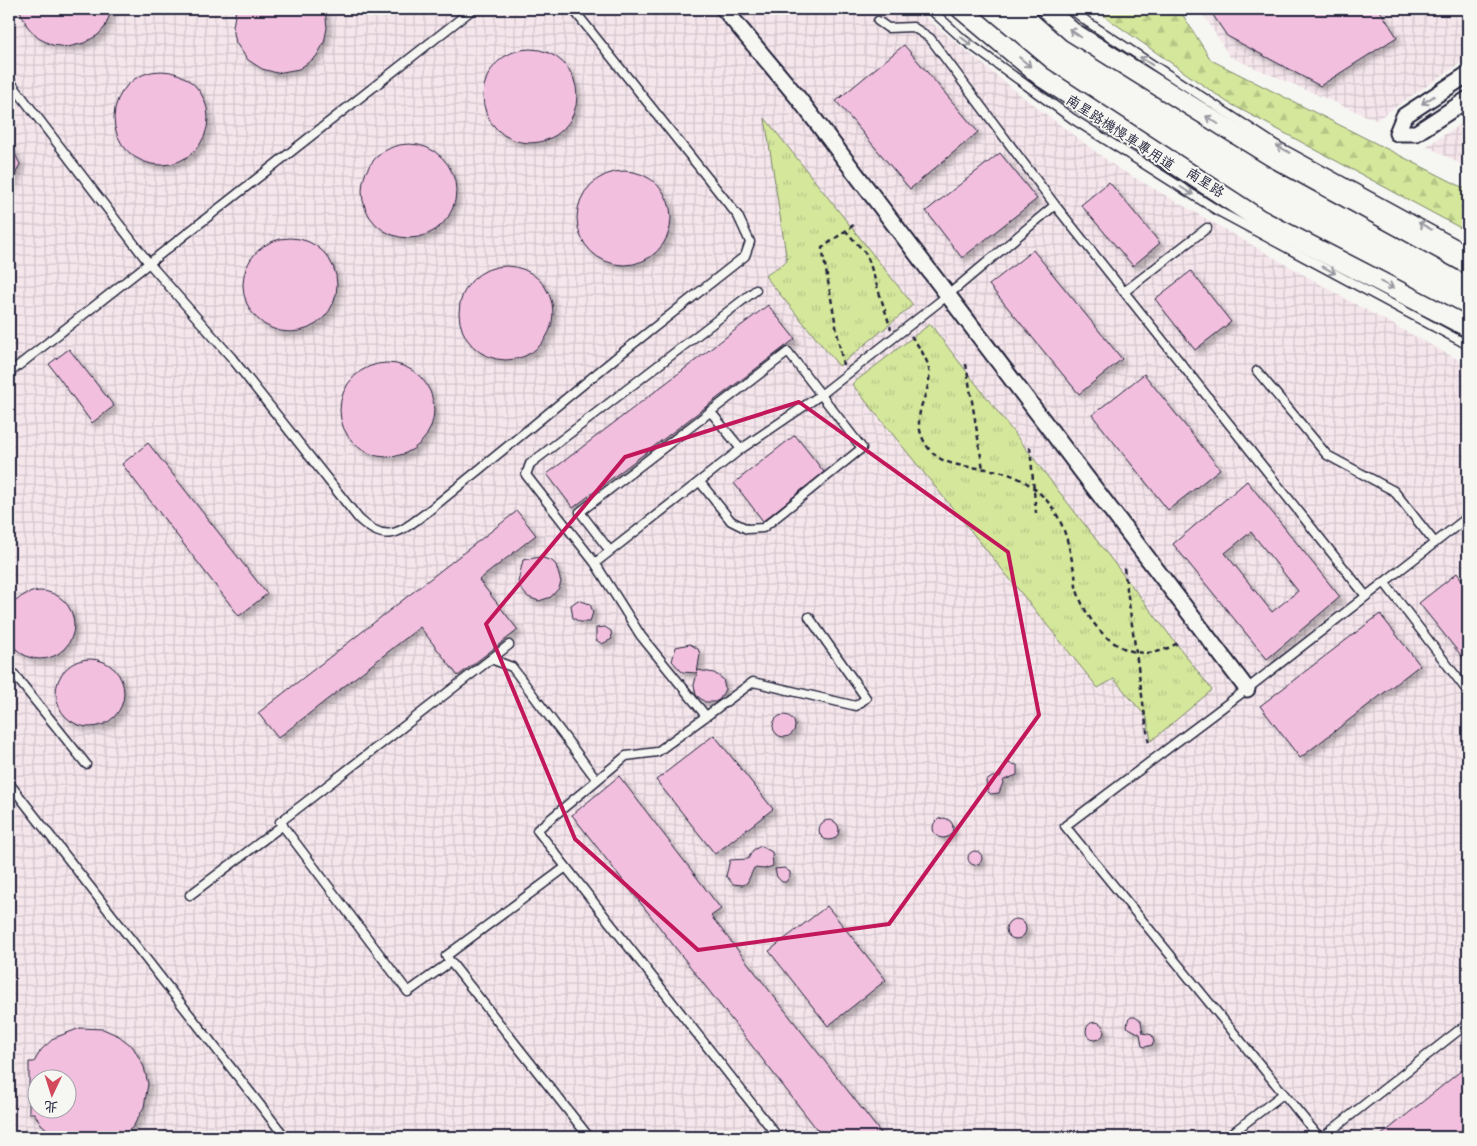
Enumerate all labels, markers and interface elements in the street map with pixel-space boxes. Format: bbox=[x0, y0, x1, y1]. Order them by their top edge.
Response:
one-way arrow bbox=[1068, 28, 1082, 38]
one-way arrow bbox=[959, 36, 972, 47]
one-way arrow bbox=[1140, 55, 1154, 65]
one-way arrow bbox=[1018, 57, 1031, 68]
street label: 南星路機慢車專用道 bbox=[1062, 90, 1178, 176]
one-way arrow bbox=[1422, 96, 1436, 106]
one-way arrow bbox=[1206, 114, 1220, 124]
one-way arrow bbox=[1276, 143, 1290, 153]
street label: 南星路 bbox=[1182, 163, 1228, 203]
one-way arrow bbox=[1180, 186, 1194, 196]
one-way arrow bbox=[1419, 221, 1433, 231]
one-way arrow bbox=[1321, 266, 1336, 275]
one-way arrow bbox=[1379, 280, 1394, 290]
north arrow bbox=[28, 1068, 78, 1118]
text: 北 bbox=[43, 1096, 59, 1116]

